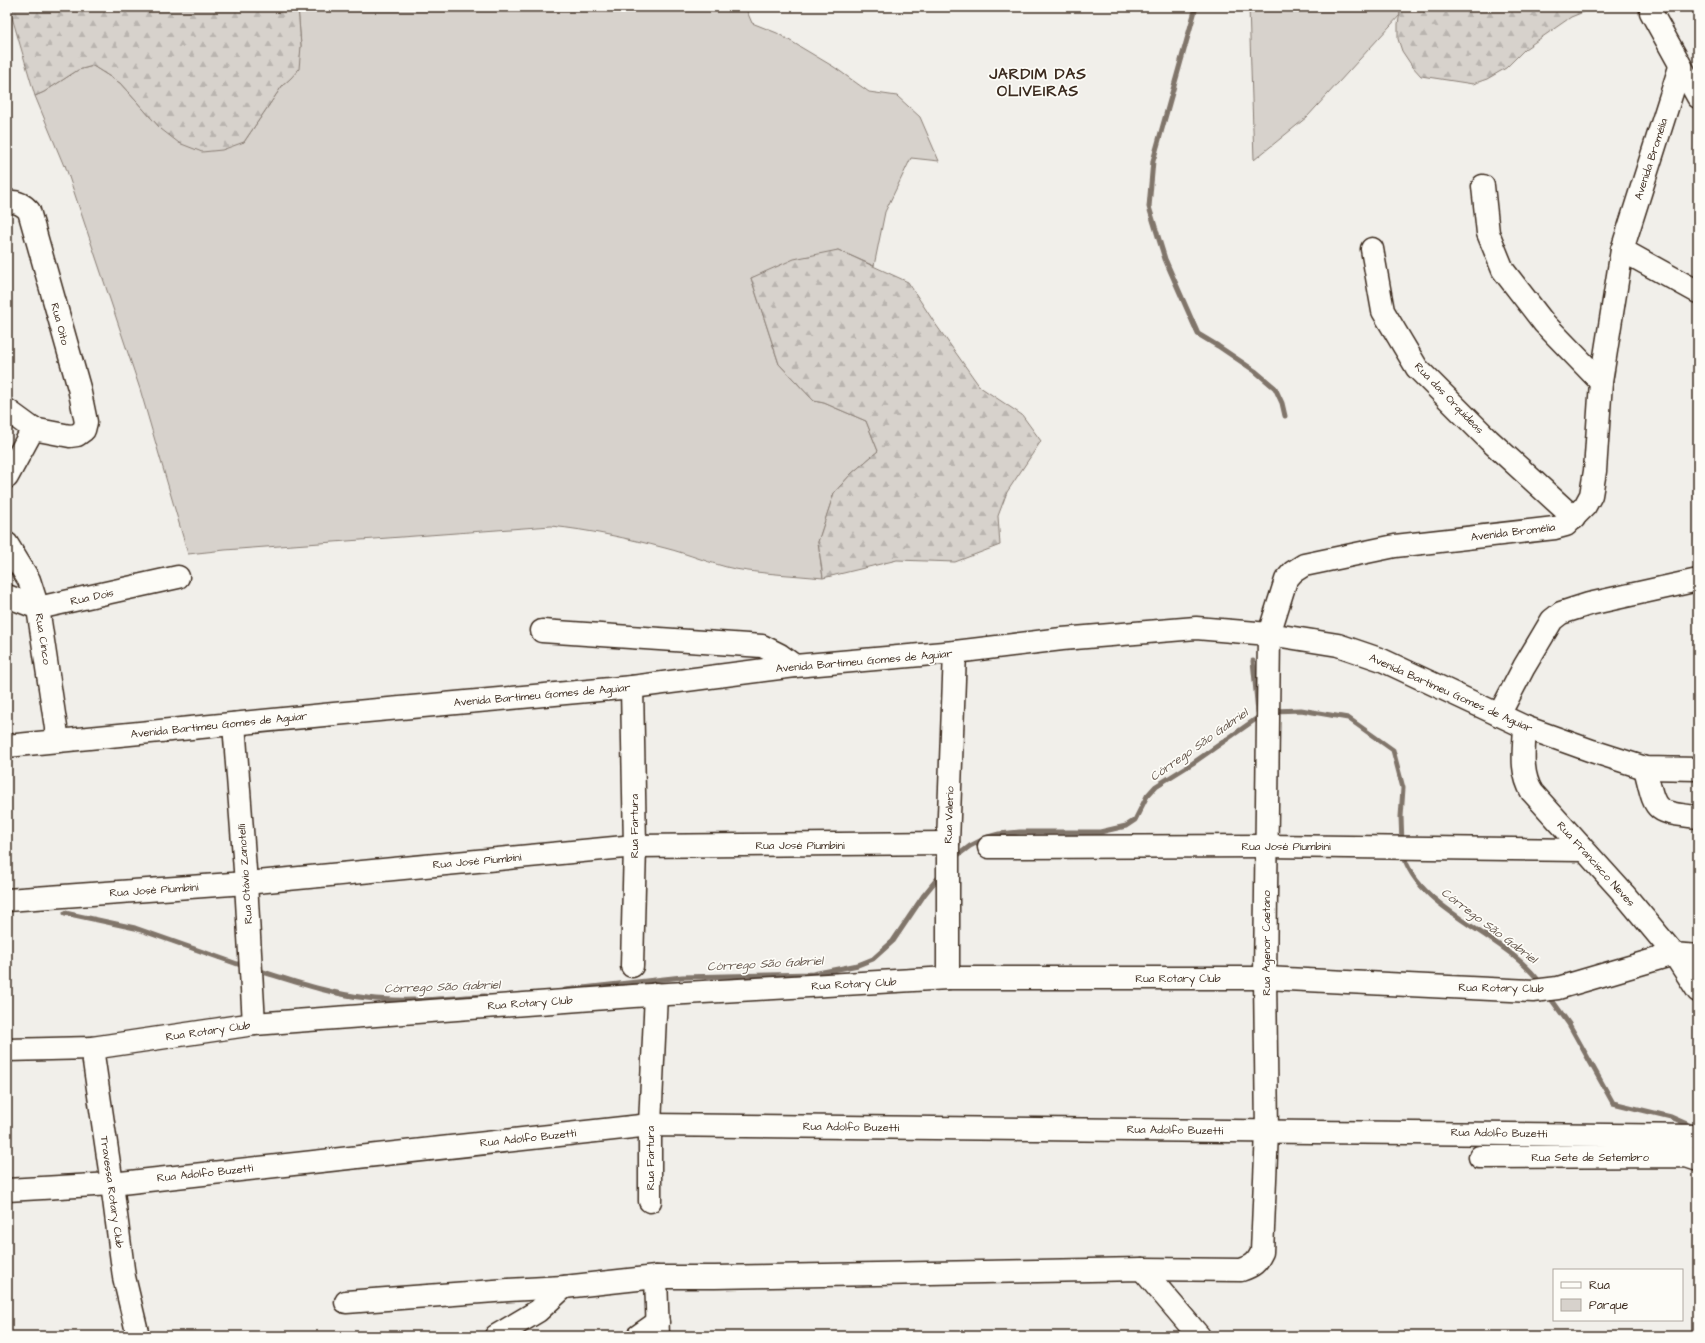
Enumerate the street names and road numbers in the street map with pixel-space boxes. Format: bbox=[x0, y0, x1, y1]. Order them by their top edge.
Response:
street label: Avenida Bromélia bbox=[1631, 116, 1671, 202]
street label: Rua Oito bbox=[47, 301, 73, 348]
street label: Rua das Orquídeas bbox=[1411, 359, 1487, 437]
street label: Avenida Bromélia bbox=[1470, 519, 1557, 545]
street label: Rua Dois bbox=[69, 585, 116, 609]
street label: Rua Cinco bbox=[32, 612, 55, 666]
street label: Avenida Bartimeu Gomes de Aguiar bbox=[775, 646, 953, 677]
street label: Avenida Bartimeu Gomes de Aguiar bbox=[1366, 650, 1535, 737]
street label: Avenida Bartimeu Gomes de Aguiar bbox=[453, 680, 631, 711]
street label: Avenida Bartimeu Gomes de Aguiar bbox=[130, 708, 308, 743]
street label: Rua Valerio bbox=[941, 785, 958, 844]
street label: Rua Fartura bbox=[627, 793, 642, 858]
street label: Rua Francisco Neves bbox=[1554, 818, 1639, 910]
street label: Rua Otávio Zanotelli bbox=[234, 823, 256, 925]
street label: Rua José Piumbini bbox=[755, 838, 845, 853]
street label: Rua José Piumbini bbox=[1241, 839, 1331, 854]
street label: Rua José Piumbini bbox=[432, 850, 522, 872]
street label: Rua José Piumbini bbox=[109, 879, 199, 901]
street label: Rua Agenor Caetano bbox=[1259, 890, 1275, 996]
street label: Rua Rotary Club bbox=[1135, 971, 1221, 987]
street label: Rua Rotary Club bbox=[811, 974, 897, 995]
street label: Rua Rotary Club bbox=[1458, 980, 1544, 997]
street label: Rua Rotary Club bbox=[487, 993, 573, 1014]
street label: Rua Rotary Club bbox=[165, 1018, 251, 1045]
street label: Rua Adolfo Buzetti bbox=[803, 1119, 900, 1135]
street label: Rua Adolfo Buzetti bbox=[1127, 1122, 1224, 1138]
street label: Rua Adolfo Buzetti bbox=[479, 1125, 577, 1151]
street label: Rua Fartura bbox=[643, 1125, 658, 1190]
street label: Rua Adolfo Buzetti bbox=[1451, 1125, 1548, 1141]
street label: Travessa Rotary Club bbox=[96, 1135, 127, 1249]
street label: Rua Sete de Setembro bbox=[1531, 1150, 1650, 1165]
street label: Rua Adolfo Buzetti bbox=[156, 1160, 254, 1186]

